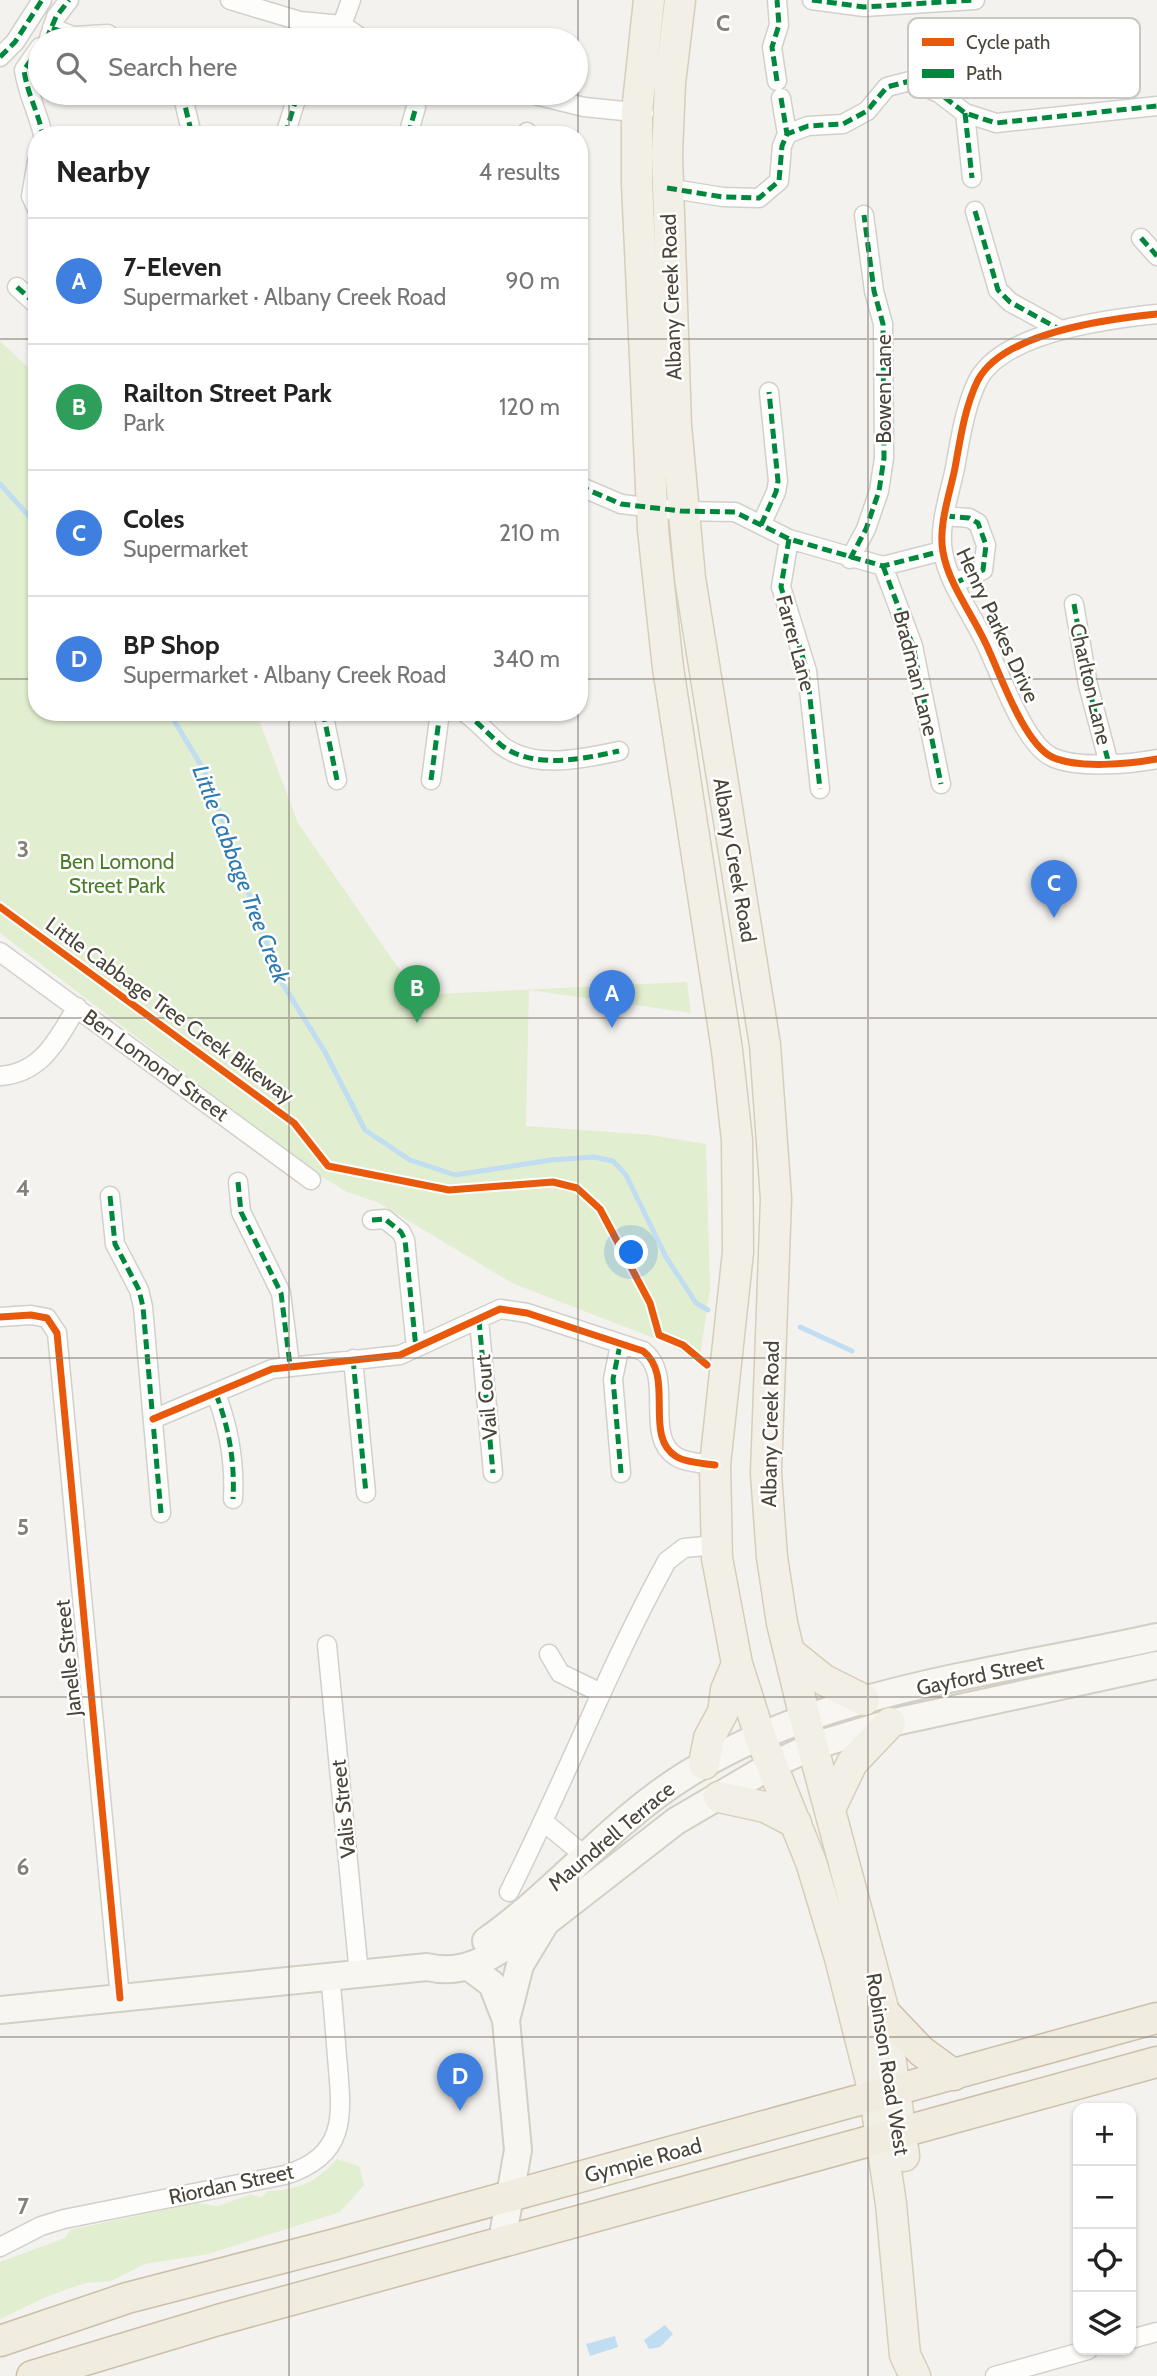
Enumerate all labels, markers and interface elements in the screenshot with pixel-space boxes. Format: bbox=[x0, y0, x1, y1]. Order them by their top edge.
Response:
text: C bbox=[716, 9, 730, 37]
legend bbox=[908, 18, 1140, 98]
search box bbox=[28, 28, 588, 105]
text: Cycle path bbox=[966, 31, 1050, 54]
icon: search bbox=[52, 48, 90, 86]
text: Search here bbox=[108, 51, 237, 83]
text: Path bbox=[966, 62, 1002, 85]
text: Nearby bbox=[56, 153, 150, 190]
text: 4 results bbox=[479, 158, 560, 186]
street label: Albany Creek Road bbox=[656, 213, 686, 381]
text: 7-Eleven bbox=[123, 251, 222, 283]
text: A bbox=[72, 267, 86, 295]
text: 90 m bbox=[506, 267, 560, 295]
text: Supermarket · Albany Creek Road bbox=[123, 283, 446, 311]
street label: Bowen Lane bbox=[871, 334, 896, 444]
text: Railton Street Park bbox=[123, 377, 332, 409]
text: B bbox=[72, 393, 86, 421]
text: 120 m bbox=[499, 393, 560, 421]
text: Park bbox=[123, 409, 164, 437]
text: Coles bbox=[123, 503, 185, 535]
text: C bbox=[72, 519, 86, 547]
text: 210 m bbox=[499, 519, 560, 547]
text: Supermarket bbox=[123, 535, 248, 563]
street label: Henry Parkes Drive bbox=[951, 544, 1045, 706]
street label: Farrer Lane bbox=[771, 592, 821, 694]
street label: Bradman Lane bbox=[888, 608, 944, 739]
street label: Charlton Lane bbox=[1065, 621, 1117, 747]
text: BP Shop bbox=[123, 629, 220, 661]
text: D bbox=[71, 645, 87, 673]
text: 340 m bbox=[493, 645, 560, 673]
text: Supermarket · Albany Creek Road bbox=[123, 661, 446, 689]
water label: Little Cabbage Tree Creek bbox=[187, 761, 296, 988]
street label: Albany Creek Road bbox=[708, 776, 762, 944]
text: 3 bbox=[17, 835, 29, 863]
park label: Ben Lomond Street Park bbox=[60, 849, 174, 898]
pin: C bbox=[1031, 860, 1077, 918]
street label: Little Cabbage Tree Creek Bikeway bbox=[41, 912, 299, 1109]
pin: B bbox=[394, 965, 440, 1023]
pin: A bbox=[589, 970, 635, 1028]
street label: Ben Lomond Street bbox=[78, 1004, 234, 1126]
text: 4 bbox=[16, 1174, 30, 1202]
your location bbox=[614, 1235, 648, 1269]
street label: Albany Creek Road bbox=[756, 1340, 784, 1508]
street label: Vail Court bbox=[470, 1354, 502, 1440]
text: 5 bbox=[17, 1513, 29, 1541]
street label: Janelle Street bbox=[49, 1599, 87, 1718]
street label: Gayford Street bbox=[914, 1649, 1046, 1701]
street label: Valis Street bbox=[325, 1759, 361, 1859]
street label: Maundrell Terrace bbox=[543, 1776, 679, 1896]
text: 6 bbox=[17, 1853, 29, 1881]
street label: Robinson Road West bbox=[861, 1971, 915, 2157]
pin: D bbox=[437, 2053, 483, 2111]
map controls bbox=[1073, 2103, 1136, 2355]
button: + bbox=[1073, 2103, 1136, 2166]
street label: Gympie Road bbox=[582, 2132, 704, 2188]
street label: Riordan Street bbox=[166, 2159, 296, 2209]
button: − bbox=[1073, 2166, 1136, 2229]
text: 7 bbox=[17, 2192, 29, 2220]
button: locate bbox=[1073, 2229, 1136, 2292]
button: layers bbox=[1073, 2292, 1136, 2355]

